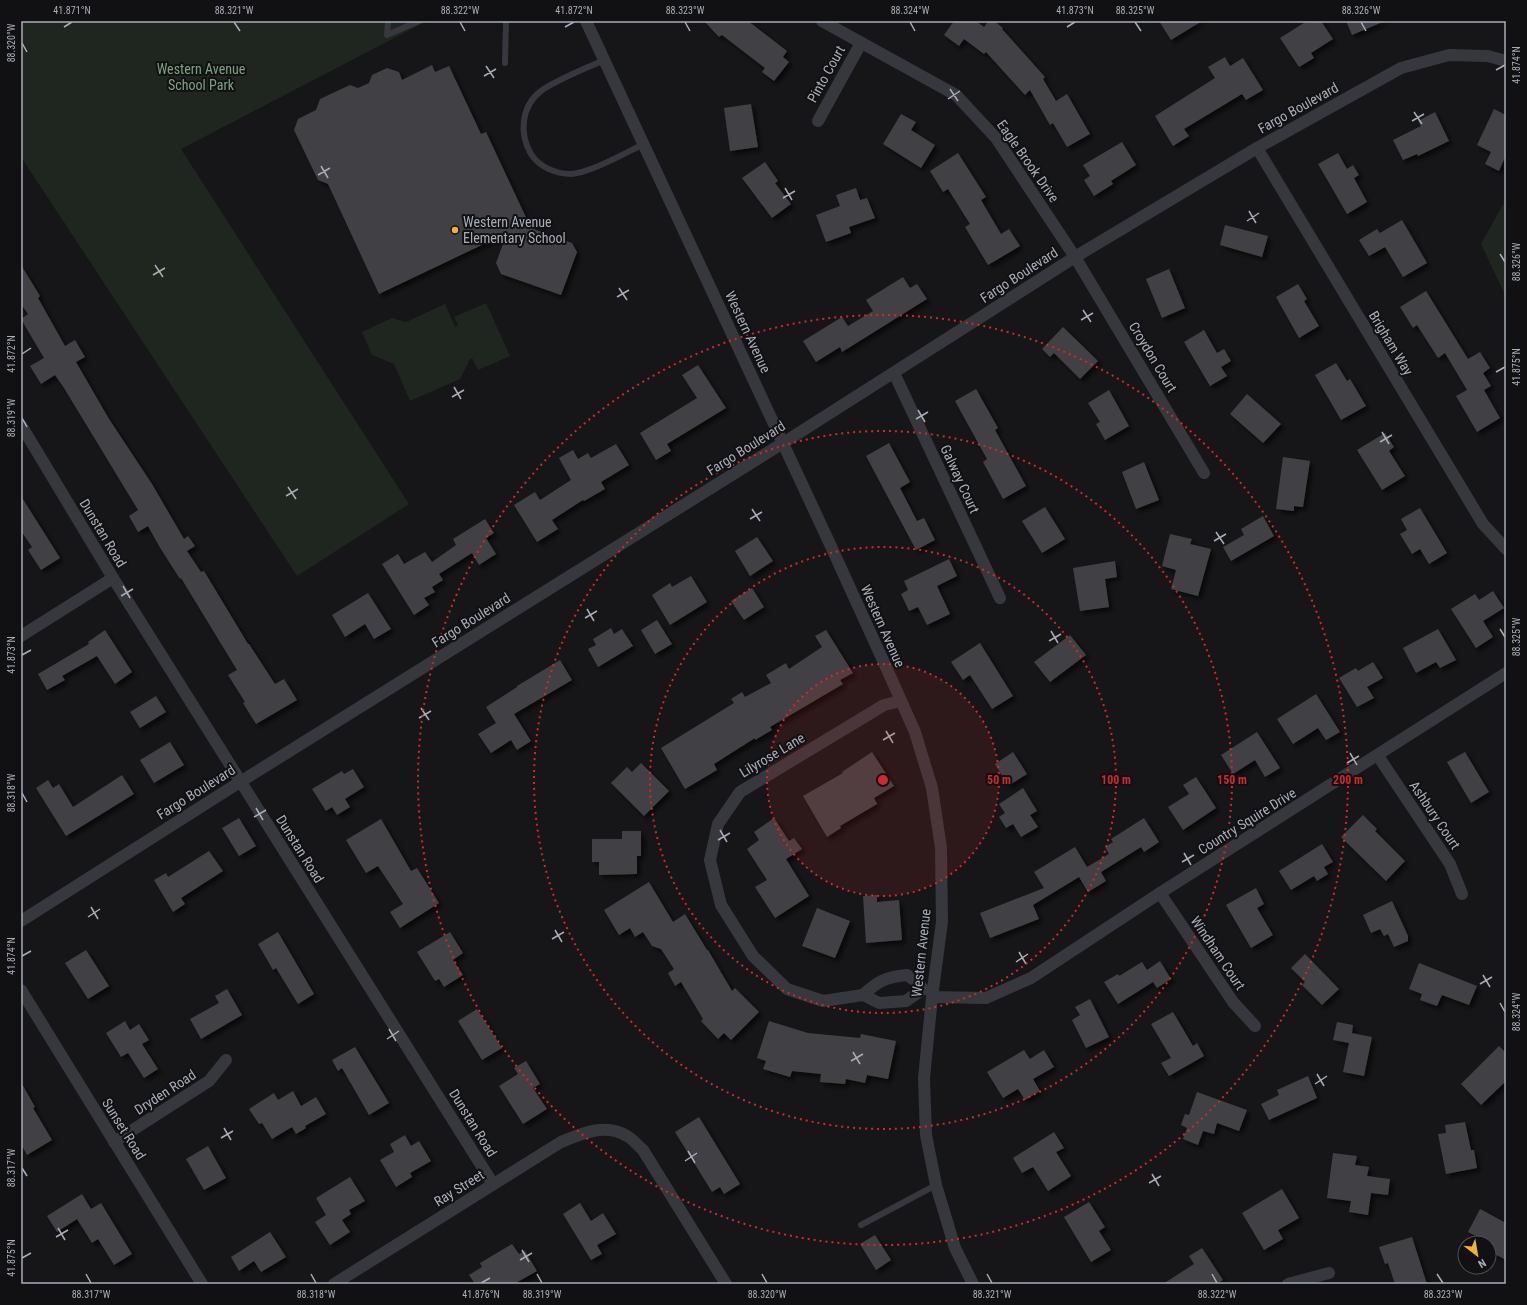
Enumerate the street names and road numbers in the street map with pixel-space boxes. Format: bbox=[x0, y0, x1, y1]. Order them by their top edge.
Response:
street label: Pinto Court bbox=[804, 43, 848, 105]
street label: Fargo Boulevard bbox=[1255, 79, 1341, 137]
street label: Eagle Brook Drive bbox=[994, 117, 1063, 206]
street label: Fargo Boulevard bbox=[977, 244, 1061, 306]
street label: Western Avenue bbox=[722, 288, 774, 376]
street label: Brigham Way bbox=[1366, 308, 1417, 378]
street label: Croydon Court bbox=[1126, 319, 1180, 395]
street label: Fargo Boulevard bbox=[704, 418, 788, 478]
street label: Galway Court bbox=[937, 442, 983, 516]
street label: Dunstan Road bbox=[76, 496, 130, 570]
street label: Western Avenue bbox=[858, 582, 909, 670]
street label: Fargo Boulevard bbox=[429, 590, 513, 650]
street label: Lilyrose Lane bbox=[737, 729, 808, 781]
street label: Fargo Boulevard bbox=[154, 762, 238, 822]
street label: Ashbury Court bbox=[1406, 778, 1464, 852]
street label: Country Squire Drive bbox=[1195, 784, 1299, 858]
street label: Dunstan Road bbox=[273, 812, 327, 886]
street label: Western Avenue bbox=[908, 908, 934, 998]
street label: Windham Court bbox=[1188, 913, 1248, 993]
street label: Dryden Road bbox=[131, 1066, 199, 1118]
street label: Dunstan Road bbox=[446, 1086, 500, 1160]
street label: Sunset Road bbox=[99, 1095, 149, 1163]
street label: Ray Street bbox=[431, 1166, 487, 1210]

